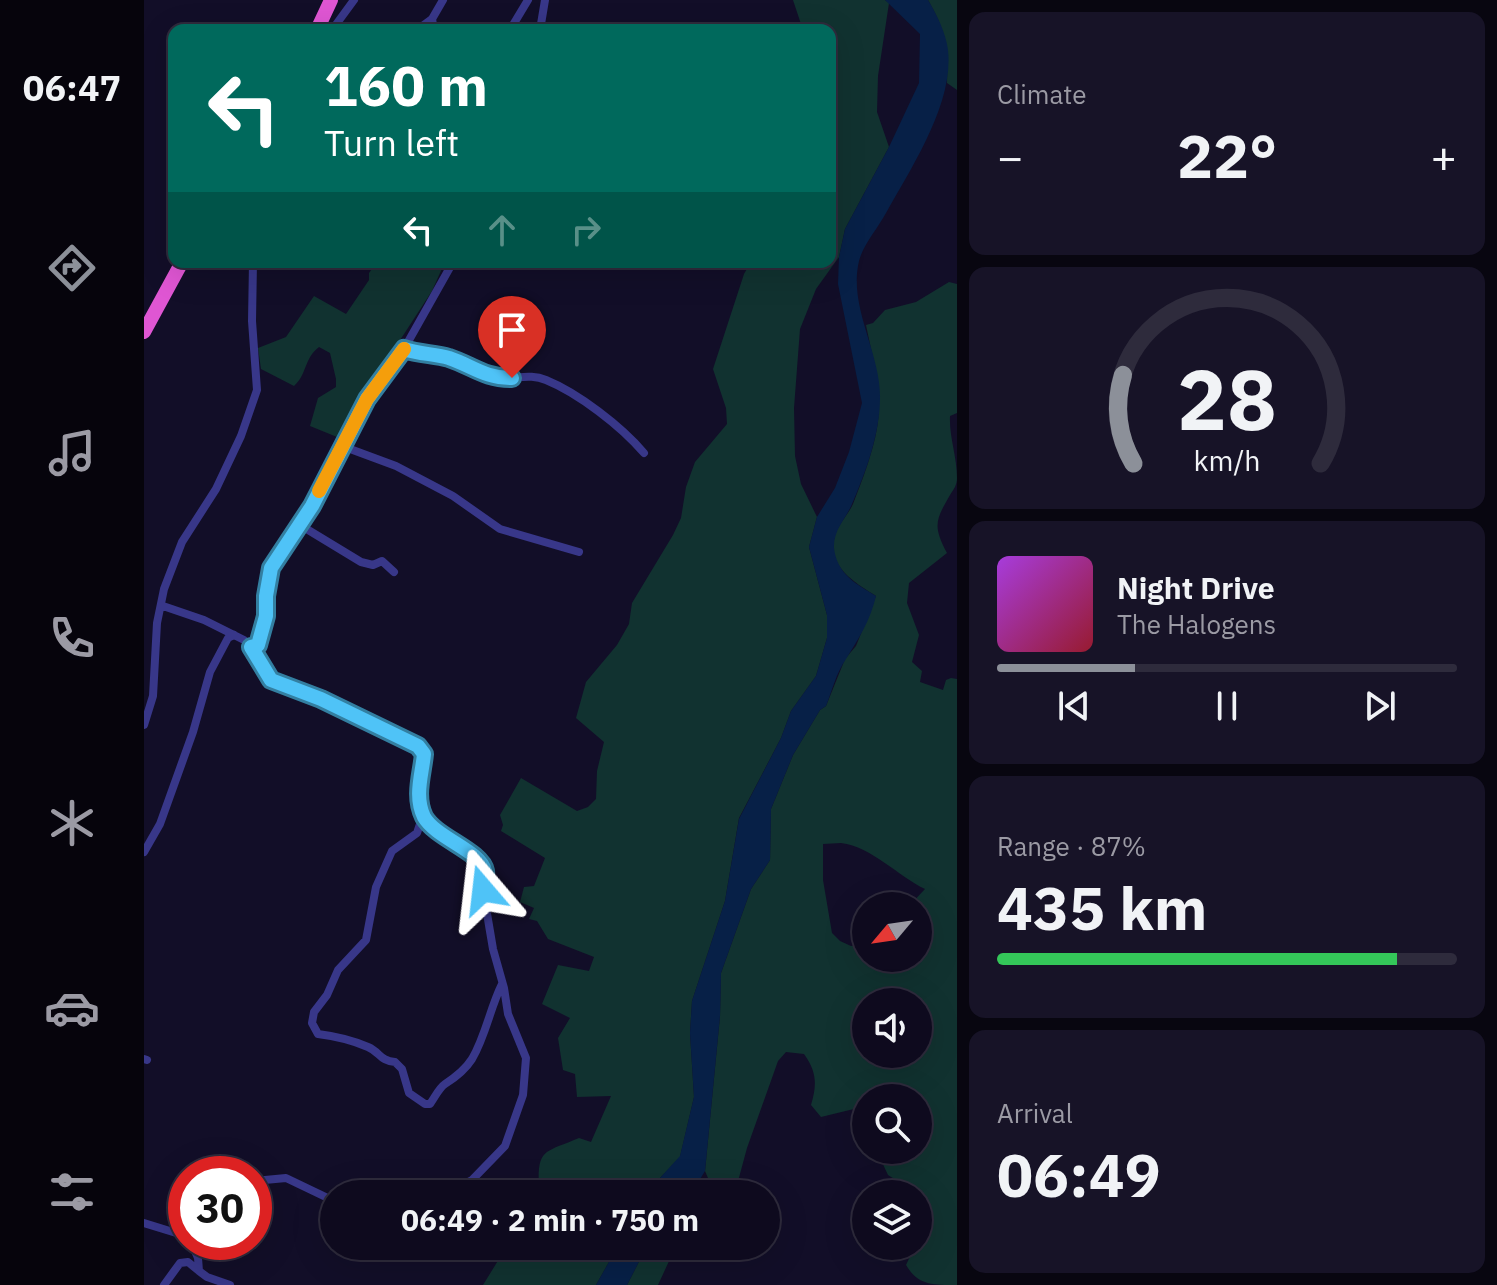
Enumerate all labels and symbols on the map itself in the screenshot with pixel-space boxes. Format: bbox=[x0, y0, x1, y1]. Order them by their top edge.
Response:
pin bbox=[478, 296, 546, 378]
position arrow bbox=[441, 848, 525, 932]
north arrow bbox=[852, 892, 932, 972]
speed limit sign: 30 bbox=[168, 1156, 272, 1260]

